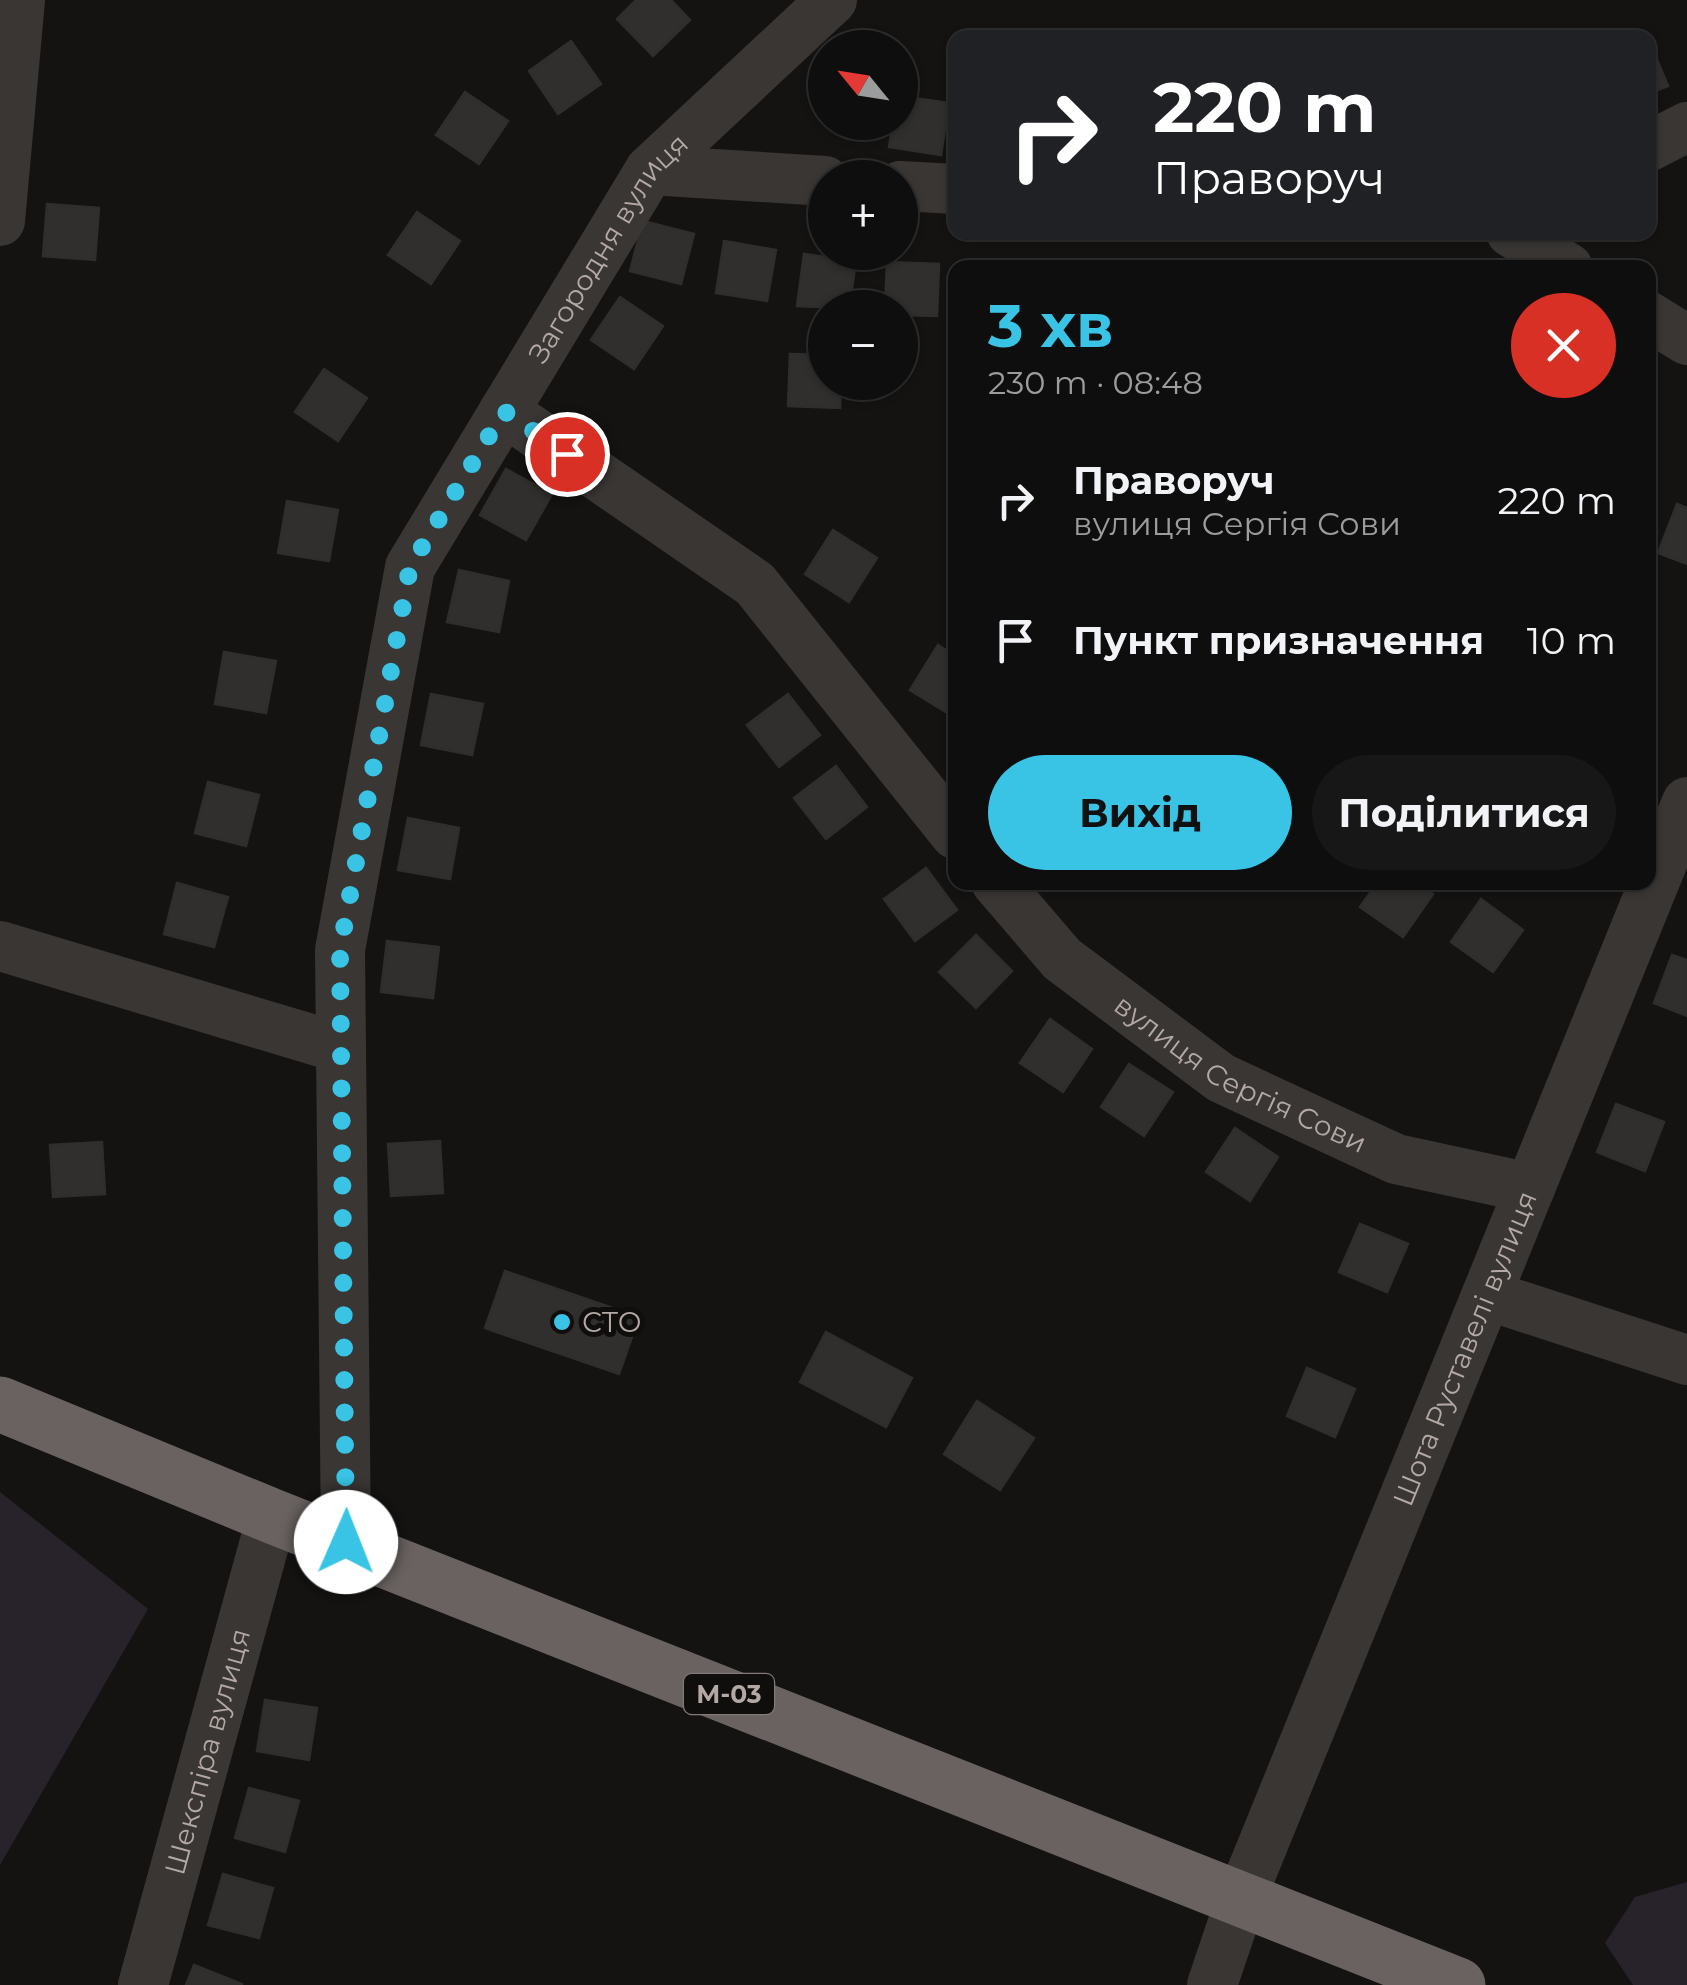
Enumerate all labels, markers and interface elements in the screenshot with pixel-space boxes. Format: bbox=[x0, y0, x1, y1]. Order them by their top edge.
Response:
north arrow bbox=[808, 30, 918, 140]
map controls bbox=[808, 30, 918, 400]
text: 220 m bbox=[1153, 64, 1376, 150]
icon: right bbox=[988, 70, 1118, 200]
street label: Загородня вулиця bbox=[521, 126, 695, 369]
text: Праворуч bbox=[1153, 150, 1385, 205]
button: + bbox=[808, 160, 918, 270]
text: 3 хв bbox=[988, 289, 1113, 362]
button: − bbox=[808, 290, 918, 400]
button: close bbox=[1511, 293, 1616, 398]
text: 230 m · 08:48 bbox=[988, 363, 1203, 402]
pin bbox=[525, 412, 610, 497]
icon: arrive bbox=[540, 427, 595, 482]
text: Праворуч bbox=[1073, 457, 1275, 504]
icon: right bbox=[988, 473, 1043, 528]
text: 220 m bbox=[1497, 477, 1616, 524]
text: вулиця Сергія Сови bbox=[1073, 504, 1401, 543]
icon: arrive bbox=[988, 613, 1043, 668]
text: Пункт призначення bbox=[1073, 617, 1484, 664]
text: 10 m bbox=[1527, 617, 1616, 664]
button: Вихід bbox=[988, 755, 1292, 870]
button: Поділитися bbox=[1312, 755, 1616, 870]
street label: вулиця Сергія Сови bbox=[1108, 987, 1372, 1160]
street label: Шота Руставелі вулиця bbox=[1386, 1186, 1544, 1511]
place label: СТО bbox=[582, 1305, 642, 1339]
marker: СТО bbox=[551, 1311, 573, 1333]
position arrow bbox=[294, 1490, 398, 1594]
street label: Шекспіра вулиця bbox=[157, 1625, 257, 1879]
road number: М-03 bbox=[684, 1674, 774, 1714]

